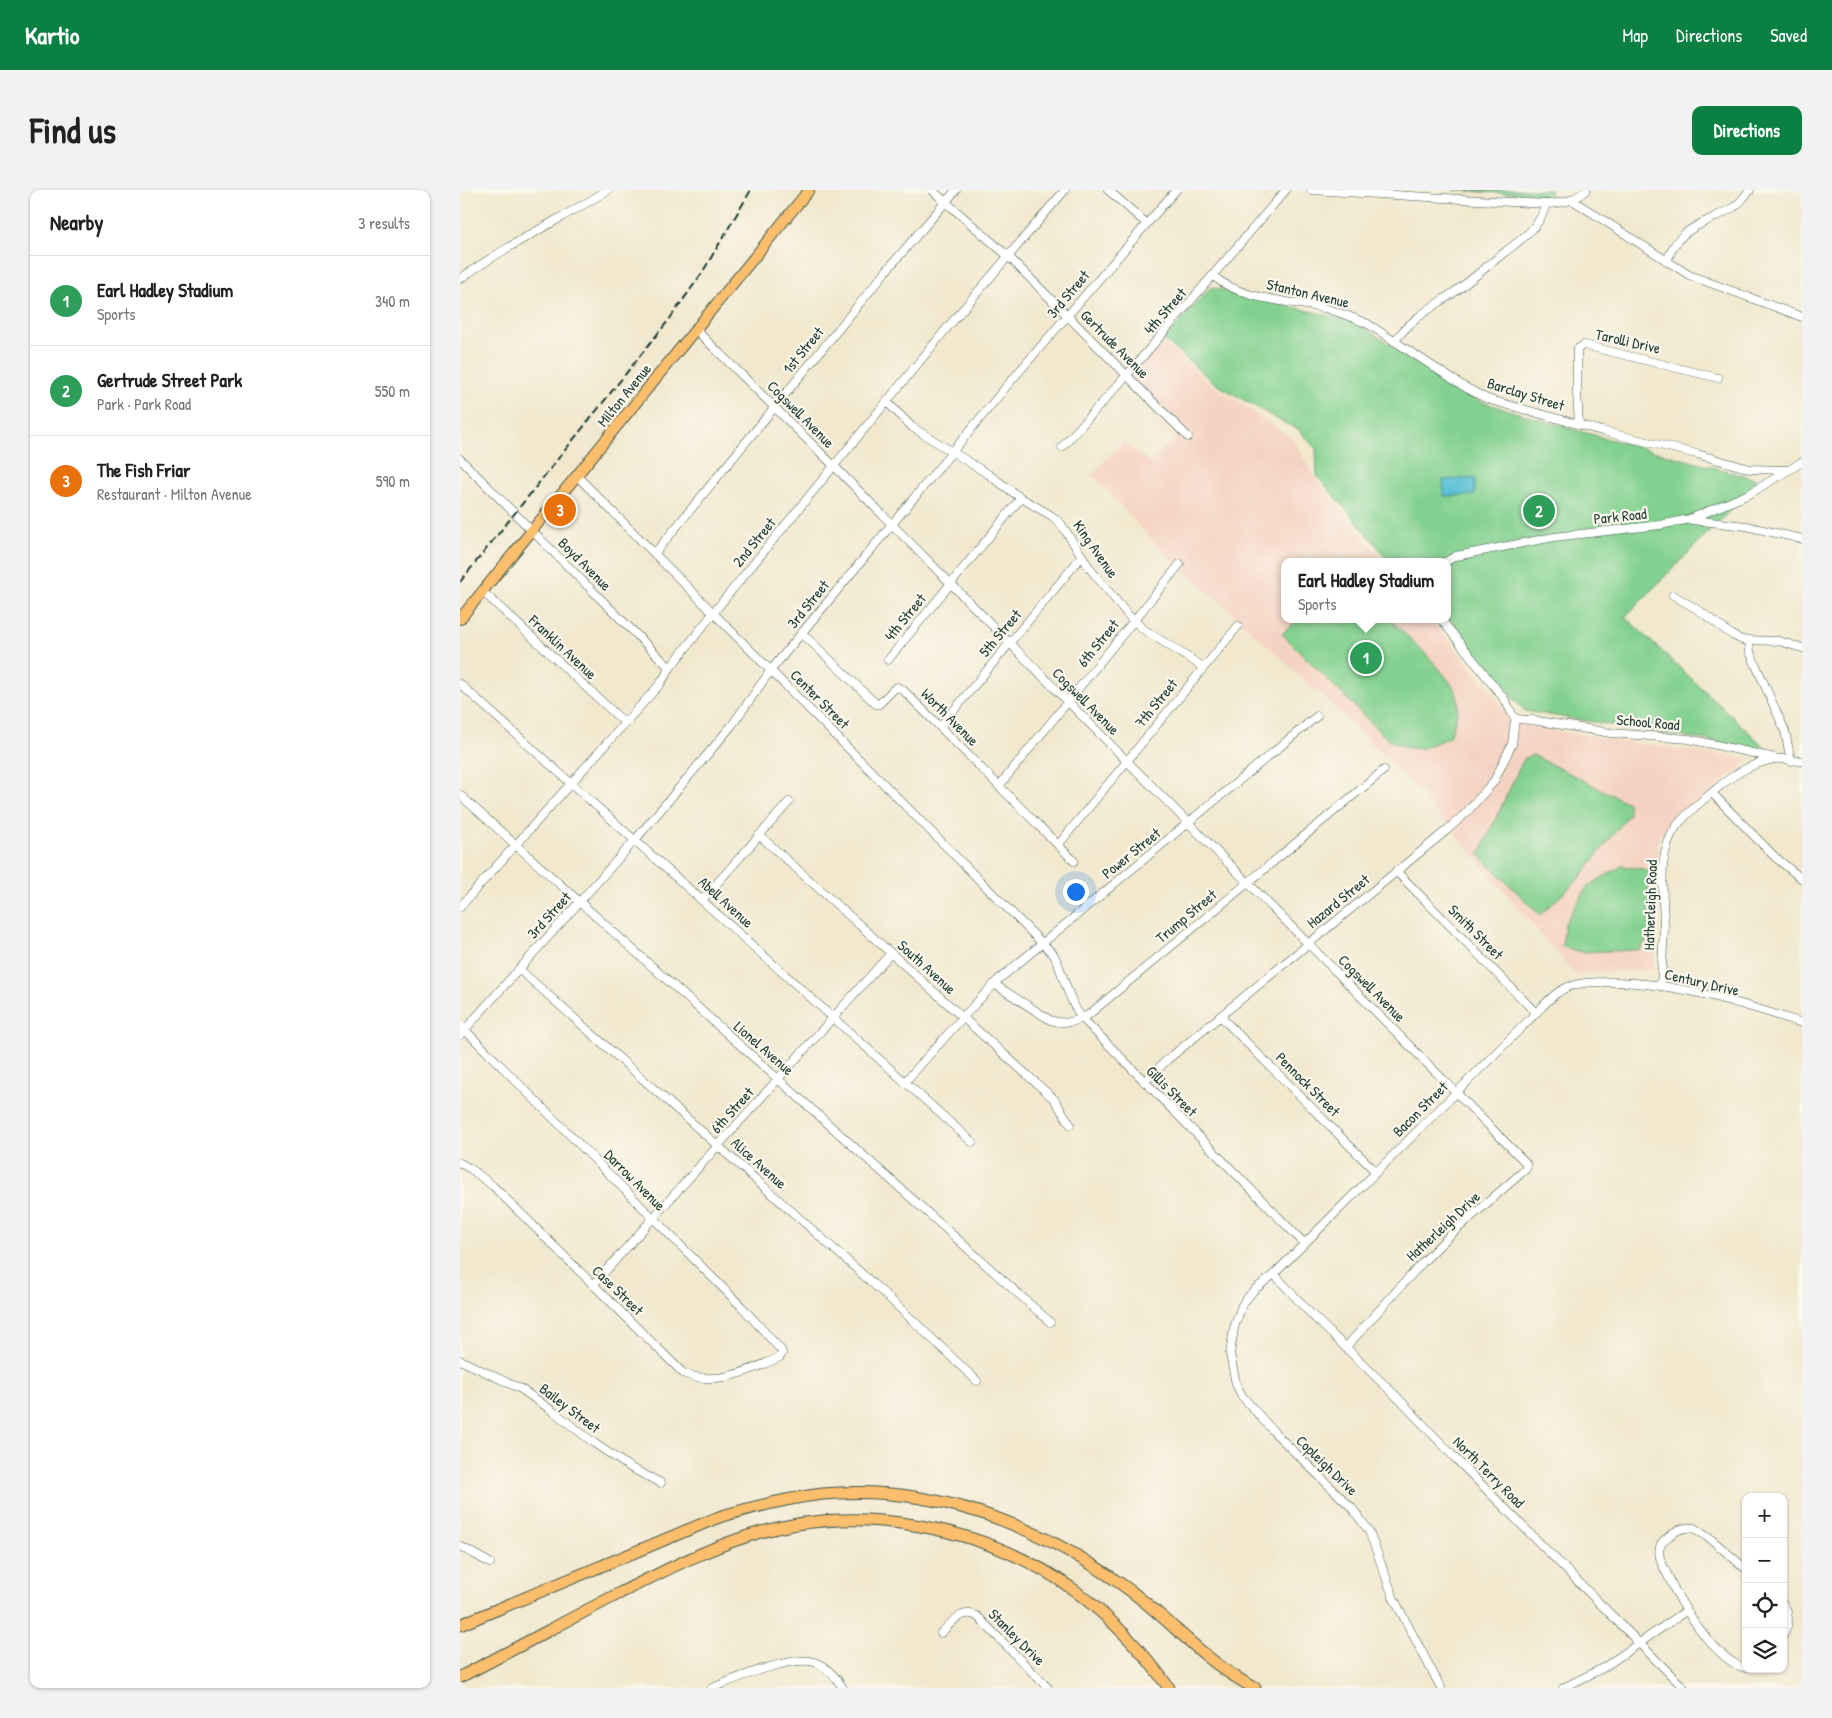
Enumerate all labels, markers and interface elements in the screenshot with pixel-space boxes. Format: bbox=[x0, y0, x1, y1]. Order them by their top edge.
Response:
text: Kartio bbox=[25, 19, 80, 51]
text: Map bbox=[1623, 23, 1648, 48]
text: Directions bbox=[1676, 23, 1742, 48]
text: Saved bbox=[1770, 23, 1807, 48]
button: Directions bbox=[1692, 106, 1802, 155]
text: Find us bbox=[30, 107, 116, 154]
text: Nearby bbox=[50, 208, 103, 237]
text: 3 results bbox=[358, 212, 410, 234]
street label: 3rd Street bbox=[1042, 265, 1095, 322]
street label: Stanton Avenue bbox=[1265, 273, 1351, 313]
text: Earl Hadley Stadium bbox=[97, 277, 233, 303]
street label: 4th Street bbox=[1139, 283, 1192, 339]
text: 1 bbox=[63, 290, 69, 312]
text: 340 m bbox=[375, 290, 410, 312]
text: Sports bbox=[97, 303, 135, 325]
street label: Gertrude Avenue bbox=[1076, 305, 1154, 383]
street label: 1st Street bbox=[778, 321, 829, 378]
street label: Tarolli Drive bbox=[1593, 323, 1663, 359]
street label: Milton Avenue bbox=[592, 359, 656, 431]
text: Gertrude Street Park bbox=[97, 367, 242, 393]
street label: Barclay Street bbox=[1485, 372, 1568, 416]
street label: Cogswell Avenue bbox=[763, 376, 839, 452]
text: 2 bbox=[62, 380, 70, 402]
text: 550 m bbox=[375, 380, 410, 402]
text: Park · Park Road bbox=[97, 393, 191, 415]
text: The Fish Friar bbox=[97, 457, 190, 483]
text: 3 bbox=[62, 470, 70, 492]
text: 590 m bbox=[376, 470, 410, 492]
text: Restaurant · Milton Avenue bbox=[97, 483, 252, 505]
pin: 3 bbox=[544, 491, 576, 529]
pin: 2 bbox=[1523, 492, 1555, 530]
street label: Park Road bbox=[1592, 503, 1648, 529]
street label: 2nd Street bbox=[728, 512, 781, 571]
street label: King Avenue bbox=[1068, 516, 1124, 582]
street label: Boyd Avenue bbox=[554, 533, 616, 595]
popup bbox=[1281, 558, 1451, 623]
text: Earl Hadley Stadium bbox=[1298, 567, 1434, 593]
street label: 3rd Street bbox=[782, 575, 835, 633]
street label: 4th Street bbox=[879, 588, 931, 645]
text: Sports bbox=[1298, 593, 1336, 615]
street label: 5th Street bbox=[974, 604, 1027, 661]
street label: Franklin Avenue bbox=[524, 609, 602, 684]
street label: 6th Street bbox=[1072, 614, 1124, 671]
pin: 1 bbox=[1350, 639, 1382, 677]
street label: Cogswell Avenue bbox=[1048, 663, 1124, 739]
street label: Center Street bbox=[786, 665, 855, 734]
street label: 7th Street bbox=[1130, 673, 1183, 732]
street label: Worth Avenue bbox=[916, 683, 984, 751]
street label: School Road bbox=[1616, 709, 1681, 735]
street label: Power Street bbox=[1097, 822, 1166, 883]
street label: Hatherleigh Road bbox=[1638, 859, 1662, 951]
street label: Hazard Street bbox=[1302, 869, 1374, 933]
street label: Abell Avenue bbox=[694, 872, 758, 932]
your location bbox=[1063, 879, 1089, 905]
street label: Trump Street bbox=[1151, 884, 1222, 948]
street label: 3rd Street bbox=[522, 886, 576, 943]
street label: Smith Street bbox=[1444, 900, 1509, 965]
street label: South Avenue bbox=[893, 935, 961, 999]
street label: Cogswell Avenue bbox=[1334, 950, 1410, 1026]
street label: Century Drive bbox=[1663, 963, 1741, 1001]
street label: Lionel Avenue bbox=[729, 1016, 799, 1080]
street label: Pennock Street bbox=[1271, 1047, 1345, 1121]
street label: Gillis Street bbox=[1142, 1061, 1203, 1122]
street label: Bacon Street bbox=[1388, 1076, 1453, 1141]
street label: 6th Street bbox=[706, 1082, 759, 1138]
street label: Alice Avenue bbox=[727, 1132, 791, 1194]
street label: Darrow Avenue bbox=[600, 1145, 670, 1215]
street label: Hatherleigh Drive bbox=[1401, 1186, 1485, 1266]
street label: Case Street bbox=[588, 1260, 649, 1320]
street label: Bailey Street bbox=[535, 1378, 606, 1438]
street label: Copleigh Drive bbox=[1291, 1430, 1363, 1500]
street label: North Terry Road bbox=[1448, 1431, 1530, 1513]
map controls bbox=[1742, 1493, 1787, 1673]
button: + bbox=[1742, 1493, 1787, 1538]
button: − bbox=[1742, 1538, 1787, 1583]
button: locate bbox=[1742, 1583, 1787, 1628]
street label: Stanley Drive bbox=[984, 1604, 1050, 1670]
button: layers bbox=[1742, 1628, 1787, 1673]

